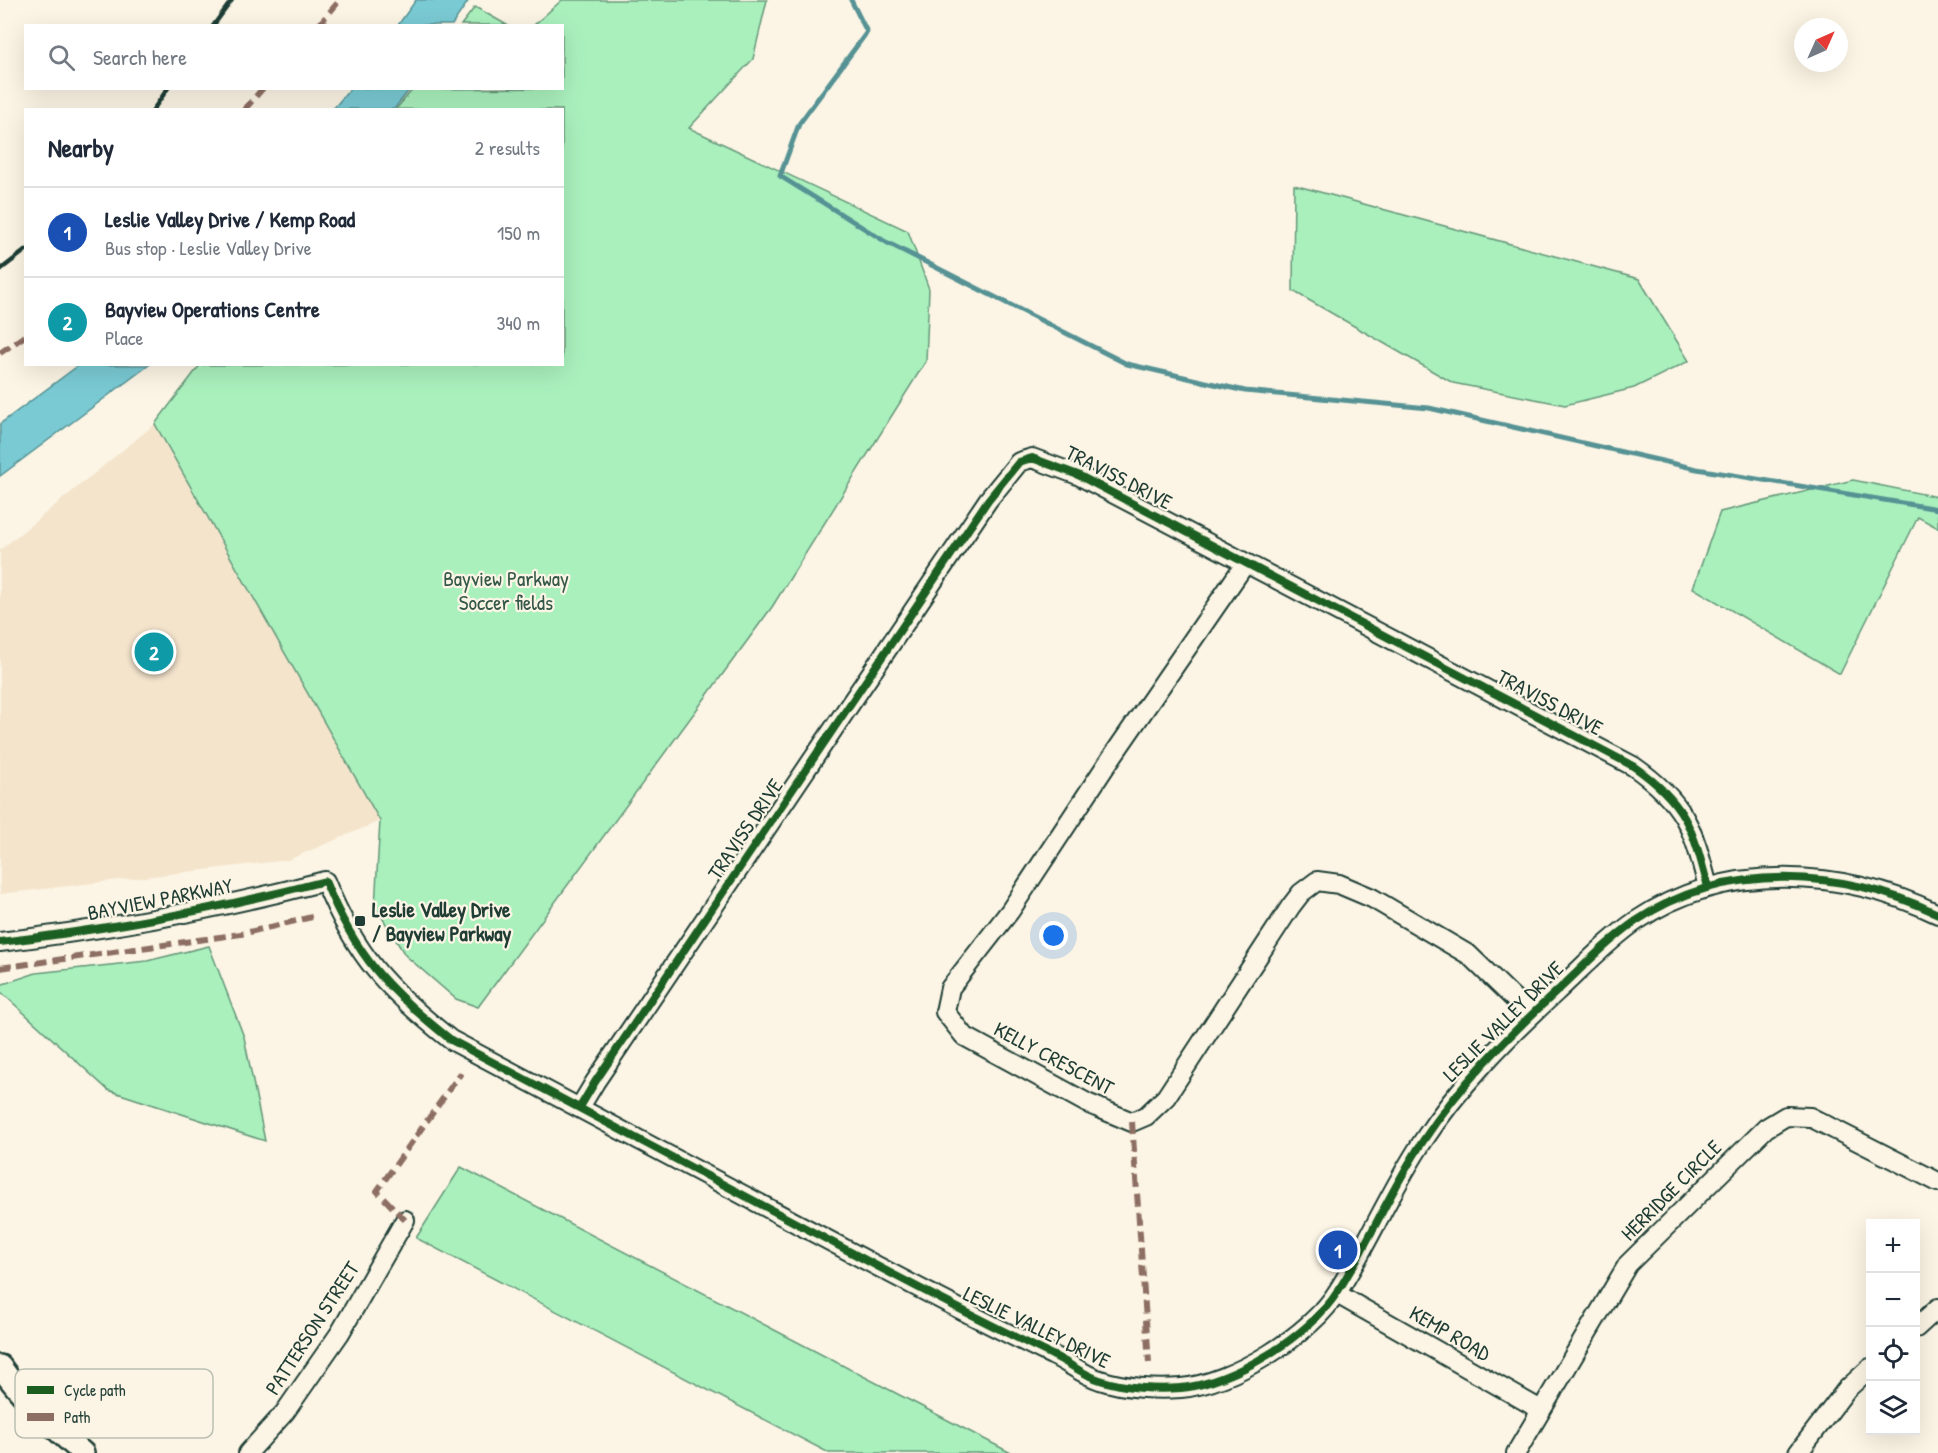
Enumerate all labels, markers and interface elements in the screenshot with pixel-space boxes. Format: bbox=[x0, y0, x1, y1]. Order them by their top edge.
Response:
north arrow bbox=[1794, 18, 1848, 72]
search box bbox=[24, 24, 564, 90]
icon: search bbox=[45, 41, 78, 74]
text: Search here bbox=[93, 42, 187, 72]
text: Nearby bbox=[48, 130, 114, 165]
text: 2 results bbox=[475, 134, 540, 161]
text: Leslie Valley Drive / Kemp Road bbox=[105, 204, 355, 234]
text: 1 bbox=[64, 219, 71, 246]
text: 150 m bbox=[497, 219, 540, 246]
text: Bus stop · Leslie Valley Drive bbox=[105, 234, 312, 261]
text: Bayview Operations Centre bbox=[105, 294, 320, 324]
text: 2 bbox=[63, 309, 72, 336]
text: 340 m bbox=[496, 309, 540, 336]
text: Place bbox=[105, 324, 144, 351]
street label: TRAVISS DRIVE bbox=[1061, 438, 1177, 516]
park label: Bayview Parkway Soccer fields bbox=[443, 564, 569, 617]
pin: 2 bbox=[134, 630, 174, 674]
street label: TRAVISS DRIVE bbox=[1492, 662, 1608, 742]
street label: TRAVISS DRIVE bbox=[701, 773, 789, 885]
street label: BAYVIEW PARKWAY bbox=[85, 871, 236, 927]
place label: Leslie Valley Drive / Bayview Parkway bbox=[372, 895, 512, 949]
marker: Leslie Valley Drive / Bayview Parkway bbox=[353, 914, 367, 928]
your location bbox=[1039, 921, 1068, 950]
street label: LESLIE VALLEY DRIVE bbox=[1436, 954, 1570, 1088]
street label: KELLY CRESCENT bbox=[989, 1014, 1120, 1102]
street label: HERRIDGE CIRCLE bbox=[1614, 1133, 1728, 1247]
map controls bbox=[1866, 1219, 1920, 1435]
button: + bbox=[1866, 1219, 1920, 1273]
pin: 1 bbox=[1318, 1228, 1358, 1272]
street label: PATTERSON STREET bbox=[258, 1255, 367, 1400]
button: − bbox=[1866, 1273, 1920, 1327]
street label: LESLIE VALLEY DRIVE bbox=[959, 1279, 1115, 1375]
street label: KEMP ROAD bbox=[1404, 1298, 1496, 1368]
button: locate bbox=[1866, 1327, 1920, 1381]
legend bbox=[15, 1369, 213, 1438]
text: Cycle path bbox=[64, 1379, 126, 1401]
button: layers bbox=[1866, 1381, 1920, 1435]
text: Path bbox=[64, 1406, 90, 1428]

